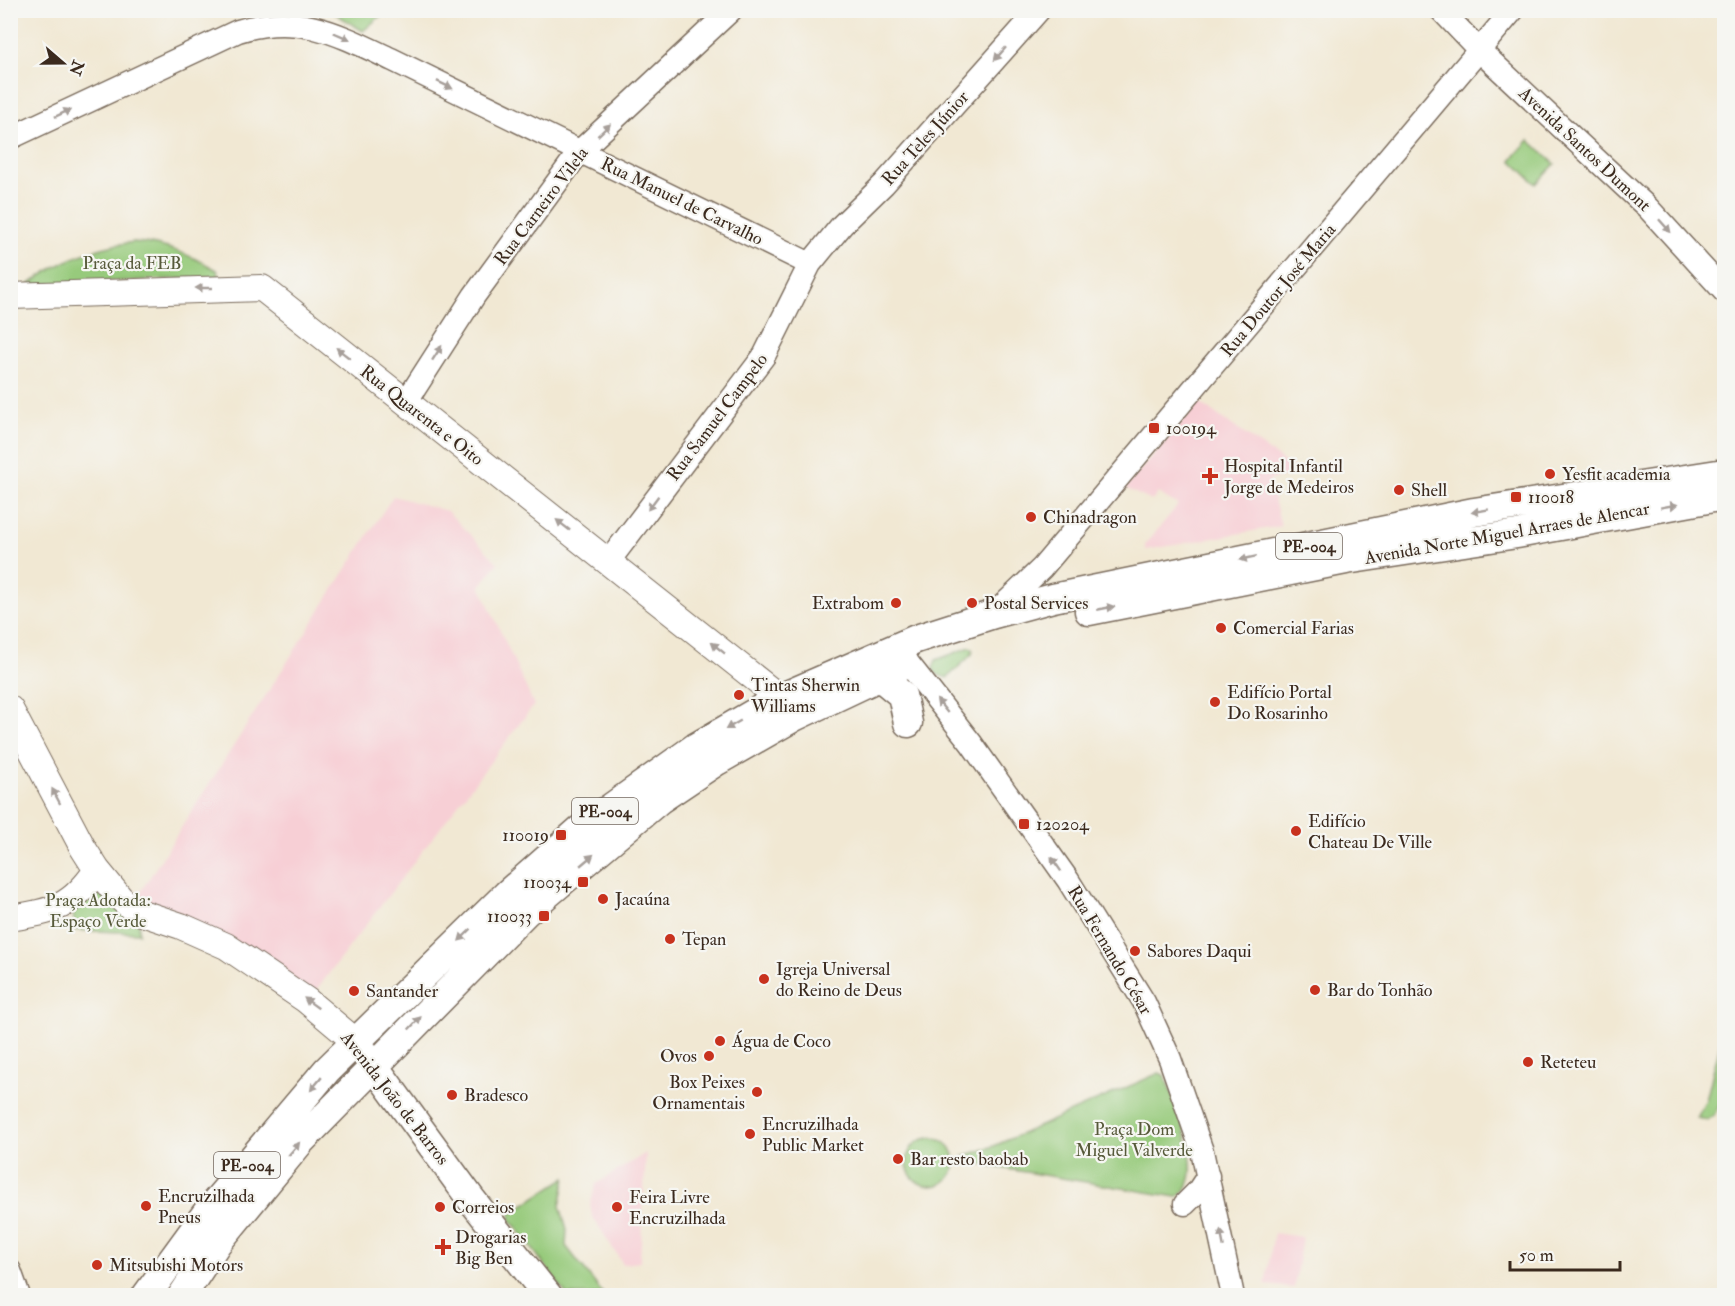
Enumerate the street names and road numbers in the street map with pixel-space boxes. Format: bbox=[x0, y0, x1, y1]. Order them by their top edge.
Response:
street label: Avenida Santos Dumont bbox=[1513, 81, 1656, 217]
street label: Rua Teles Júnior bbox=[877, 86, 974, 190]
street label: Rua Carneiro Vilela bbox=[489, 142, 594, 270]
street label: Rua Manuel de Carvalho bbox=[597, 152, 767, 251]
street label: Rua Doutor José Maria bbox=[1216, 218, 1341, 362]
street label: Rua Samuel Campelo bbox=[662, 349, 773, 486]
street label: Rua Quarenta e Oito bbox=[355, 360, 488, 471]
street label: Avenida Norte Miguel Arraes de Alencar bbox=[1362, 497, 1652, 570]
road number: PE-004 bbox=[1276, 533, 1342, 559]
road number: PE-004 bbox=[572, 798, 638, 824]
street label: Rua Fernando César bbox=[1062, 882, 1157, 1019]
street label: Avenida João de Barros bbox=[335, 1026, 454, 1170]
road number: PE-004 bbox=[214, 1152, 280, 1178]

